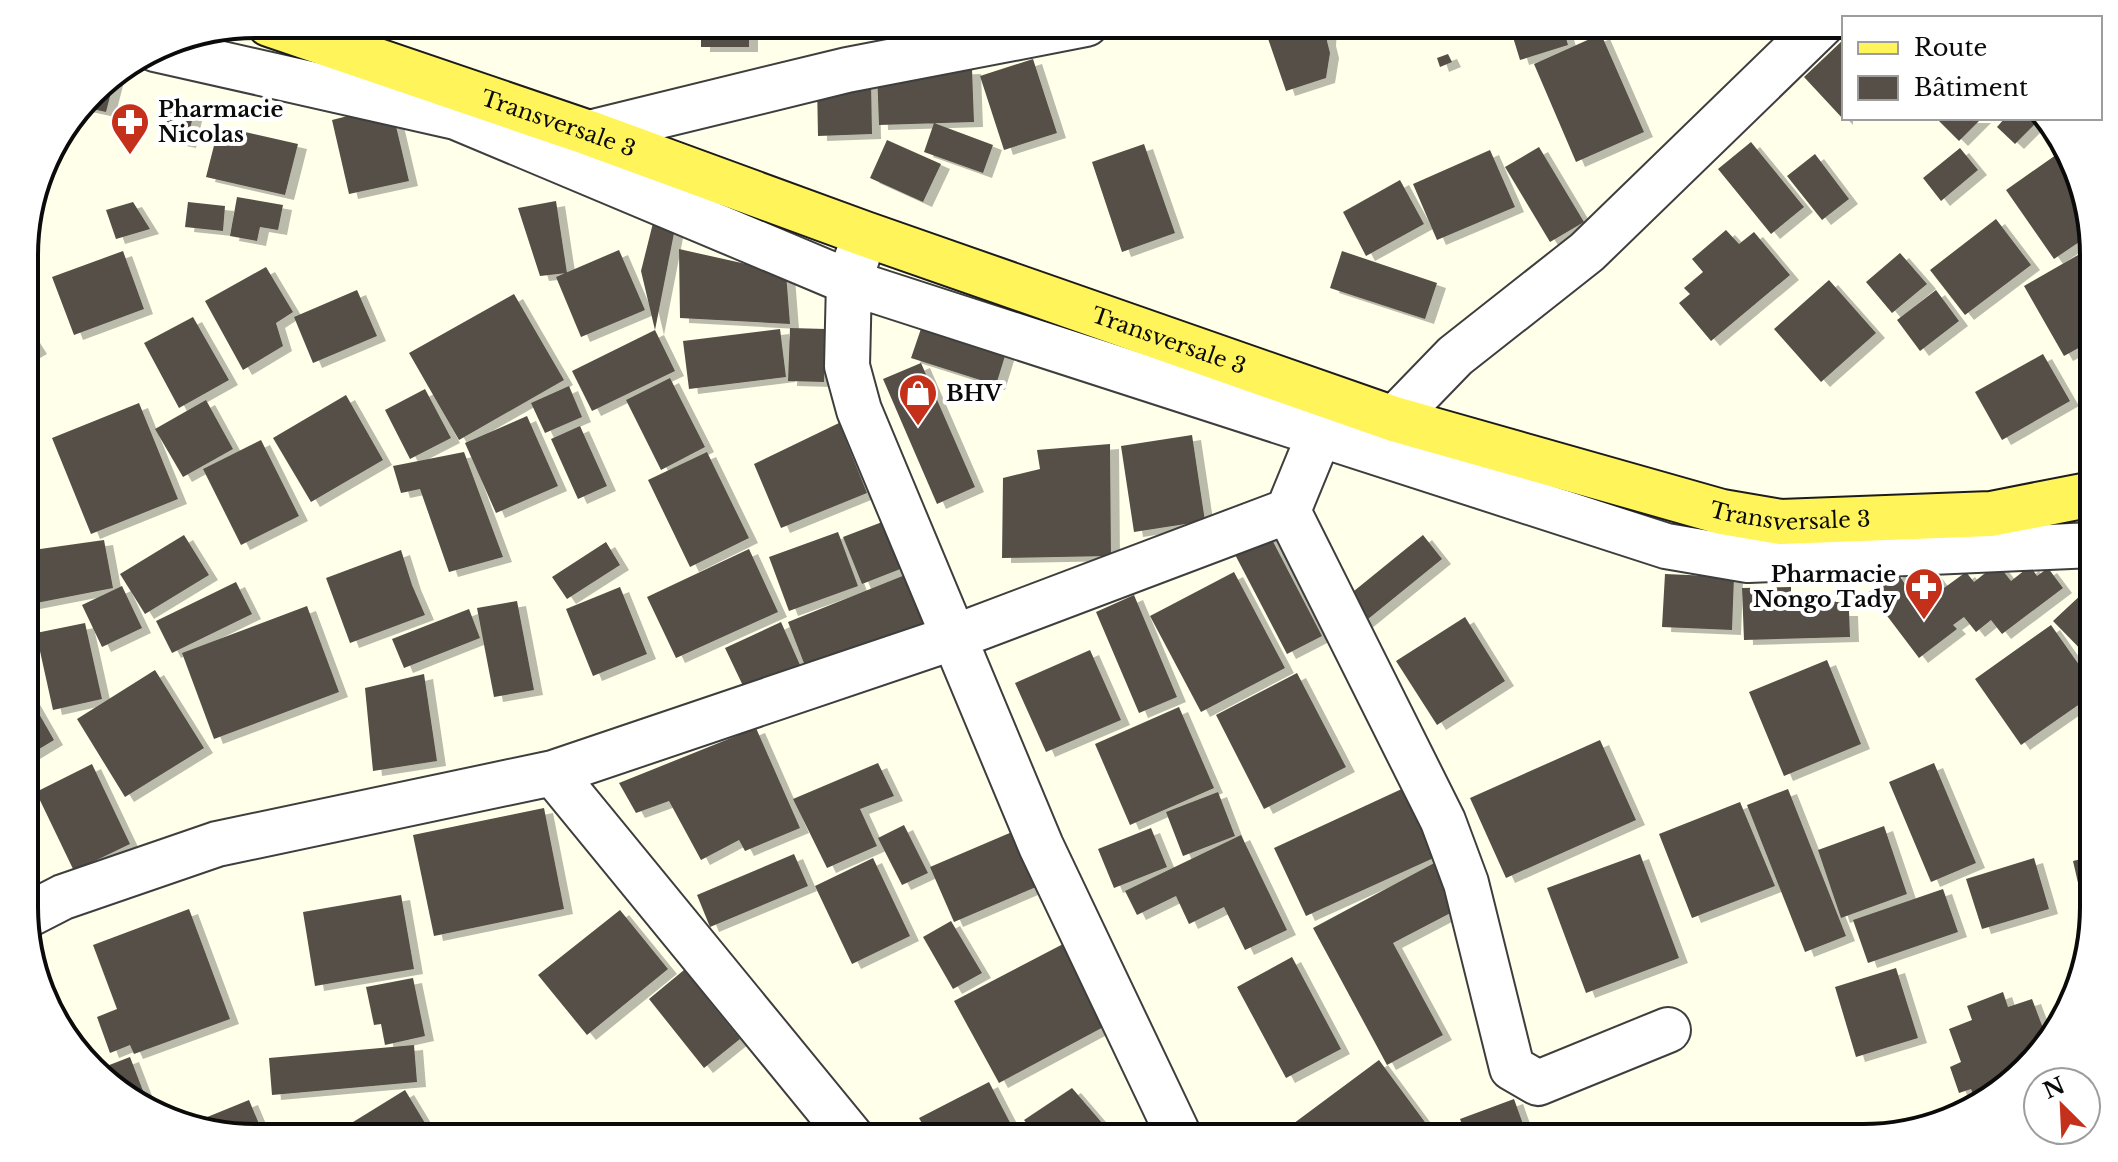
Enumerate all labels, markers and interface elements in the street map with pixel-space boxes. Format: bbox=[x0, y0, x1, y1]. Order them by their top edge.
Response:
legend bbox=[1842, 16, 2102, 120]
text: Route bbox=[1914, 33, 1987, 62]
text: Bâtiment bbox=[1914, 73, 2028, 102]
street label: Transversale 3 bbox=[478, 84, 639, 163]
place label: Pharmacie Nicolas bbox=[158, 96, 283, 148]
pharmacy icon: Pharmacie Nicolas bbox=[109, 101, 151, 156]
street label: Transversale 3 bbox=[1088, 301, 1250, 380]
shop icon: BHV bbox=[897, 372, 939, 427]
place label: BHV bbox=[946, 380, 1003, 407]
street label: Transversale 3 bbox=[1707, 496, 1871, 537]
place label: Pharmacie Nongo Tady bbox=[1753, 561, 1897, 613]
pharmacy icon: Pharmacie Nongo Tady bbox=[1903, 566, 1945, 621]
north arrow bbox=[2022, 1066, 2102, 1146]
text: N bbox=[2039, 1072, 2069, 1105]

